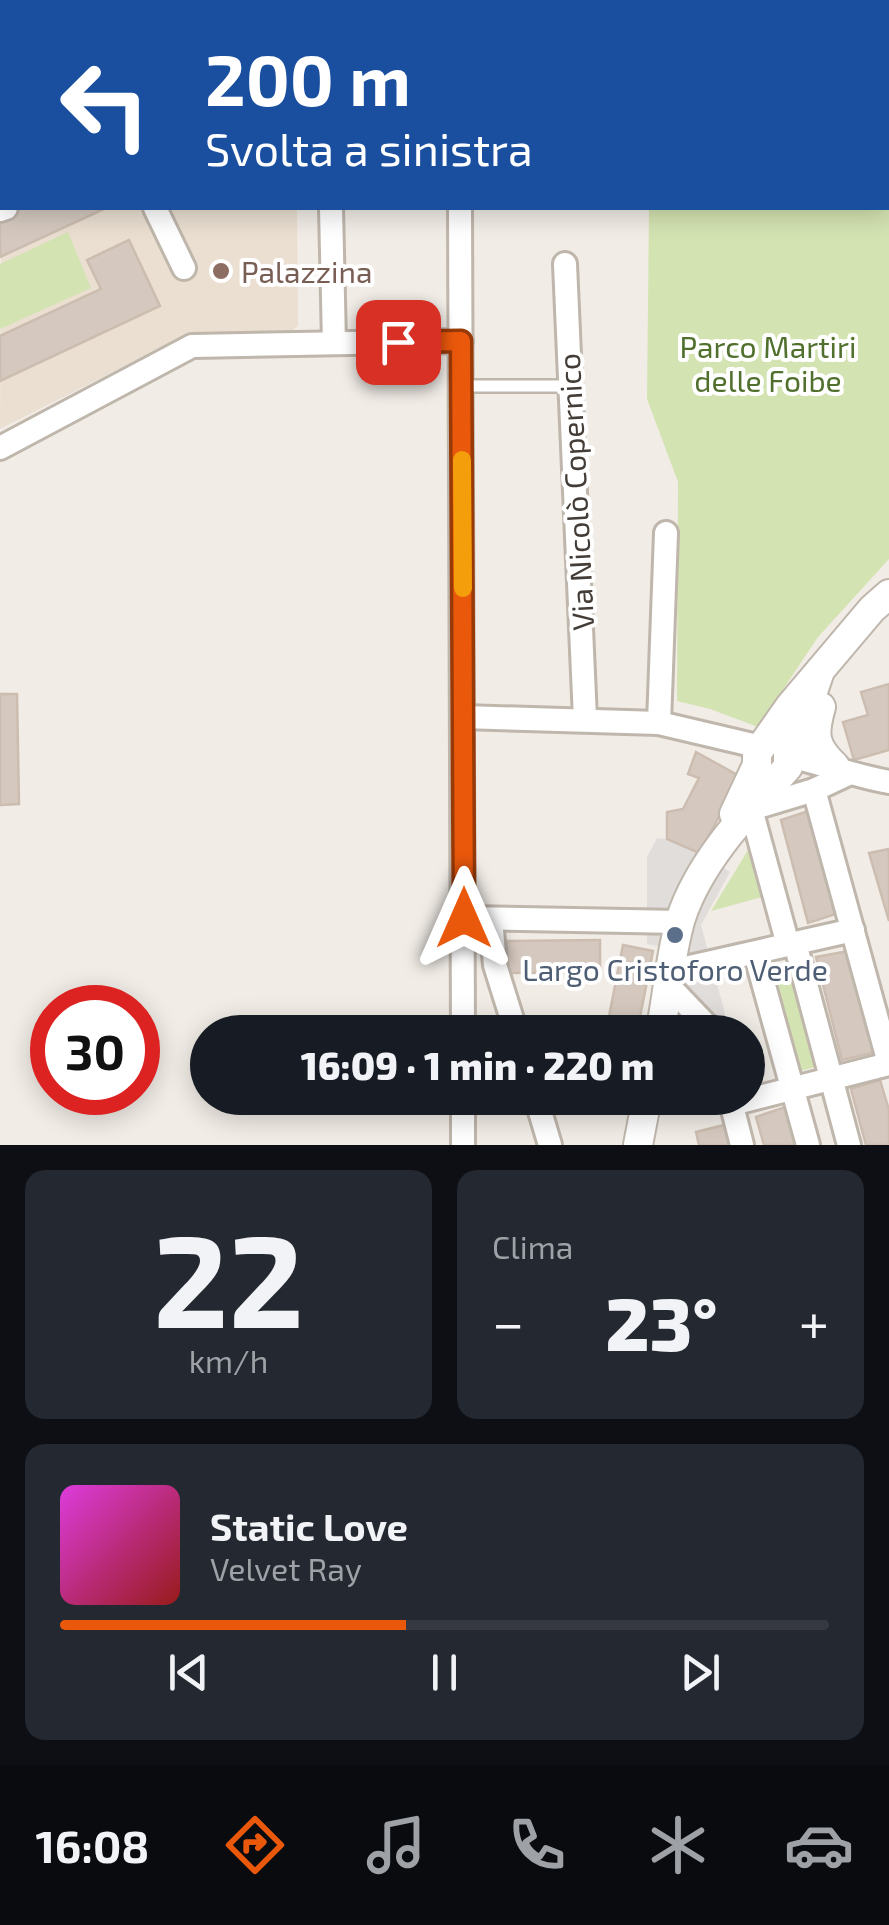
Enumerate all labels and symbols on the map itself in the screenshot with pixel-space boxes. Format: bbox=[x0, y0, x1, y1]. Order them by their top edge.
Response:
place label: Palazzina bbox=[241, 253, 372, 289]
marker: Palazzina bbox=[210, 260, 232, 282]
pin bbox=[356, 300, 441, 385]
park label: Parco Martiri delle Foibe bbox=[680, 328, 857, 398]
street label: Via Nicolò Copernico bbox=[550, 352, 600, 632]
position arrow bbox=[412, 866, 516, 970]
marker: Largo Cristoforo Verde bbox=[664, 924, 686, 946]
place label: Largo Cristoforo Verde bbox=[522, 951, 828, 987]
speed limit sign: 30 bbox=[30, 985, 160, 1115]

